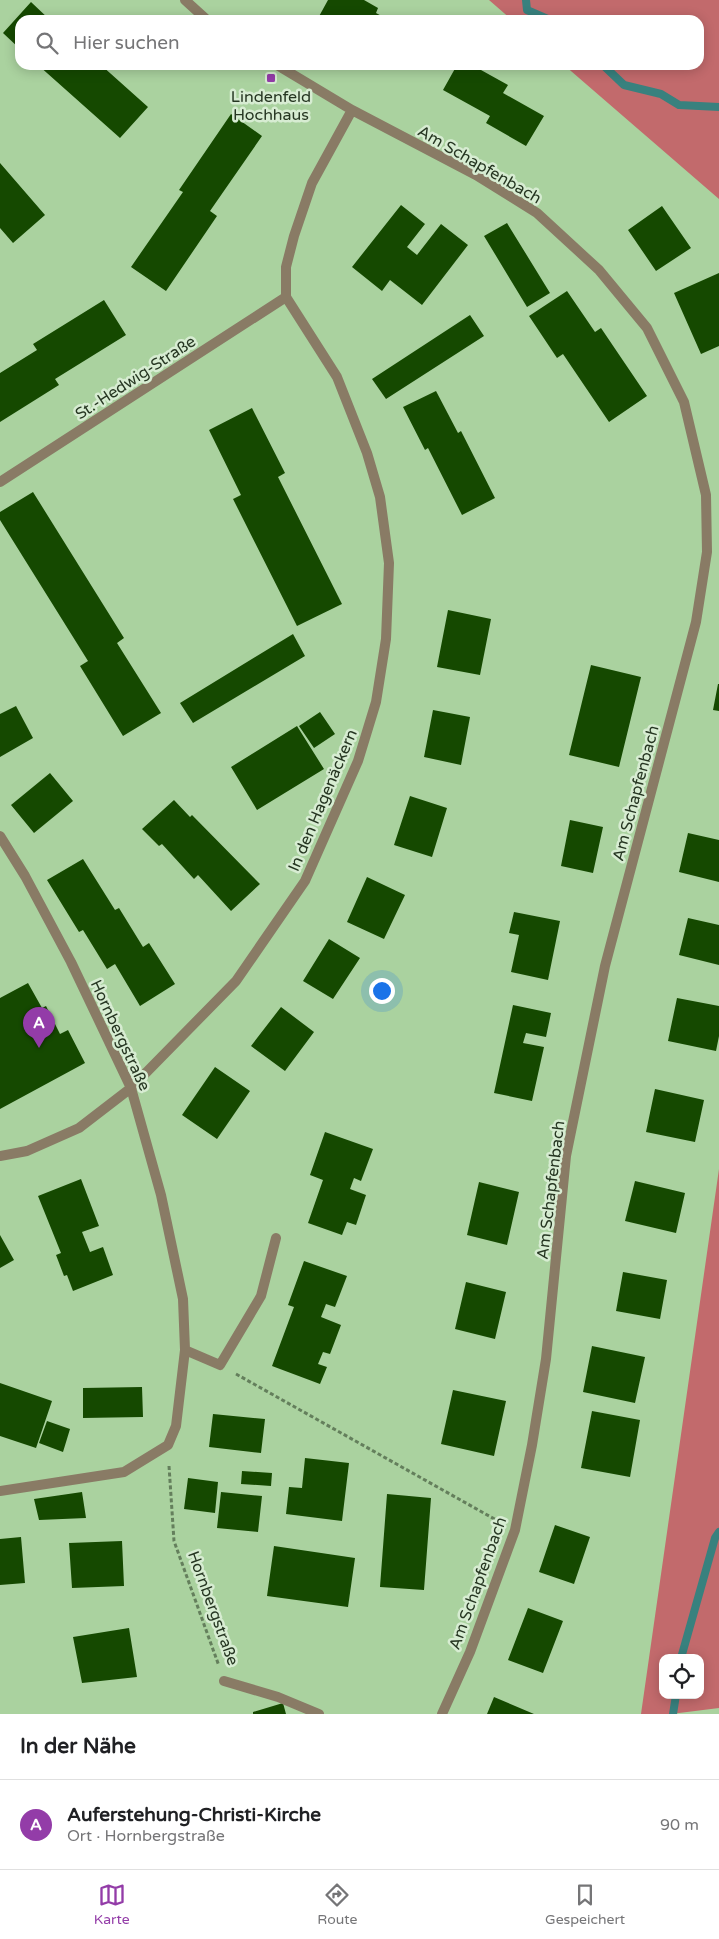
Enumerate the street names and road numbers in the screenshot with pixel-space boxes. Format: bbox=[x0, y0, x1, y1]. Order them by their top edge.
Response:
street label: Am Schapfenbach bbox=[414, 121, 545, 208]
street label: St.-Hedwig-Straße bbox=[71, 331, 200, 424]
street label: Am Schapfenbach bbox=[608, 723, 664, 863]
street label: In den Hagenäckern bbox=[284, 726, 362, 874]
street label: Hornbergstraße bbox=[86, 977, 155, 1094]
street label: Am Schapfenbach bbox=[533, 1120, 569, 1261]
street label: Am Schapfenbach bbox=[445, 1514, 511, 1652]
street label: Hornbergstraße bbox=[183, 1548, 243, 1668]

